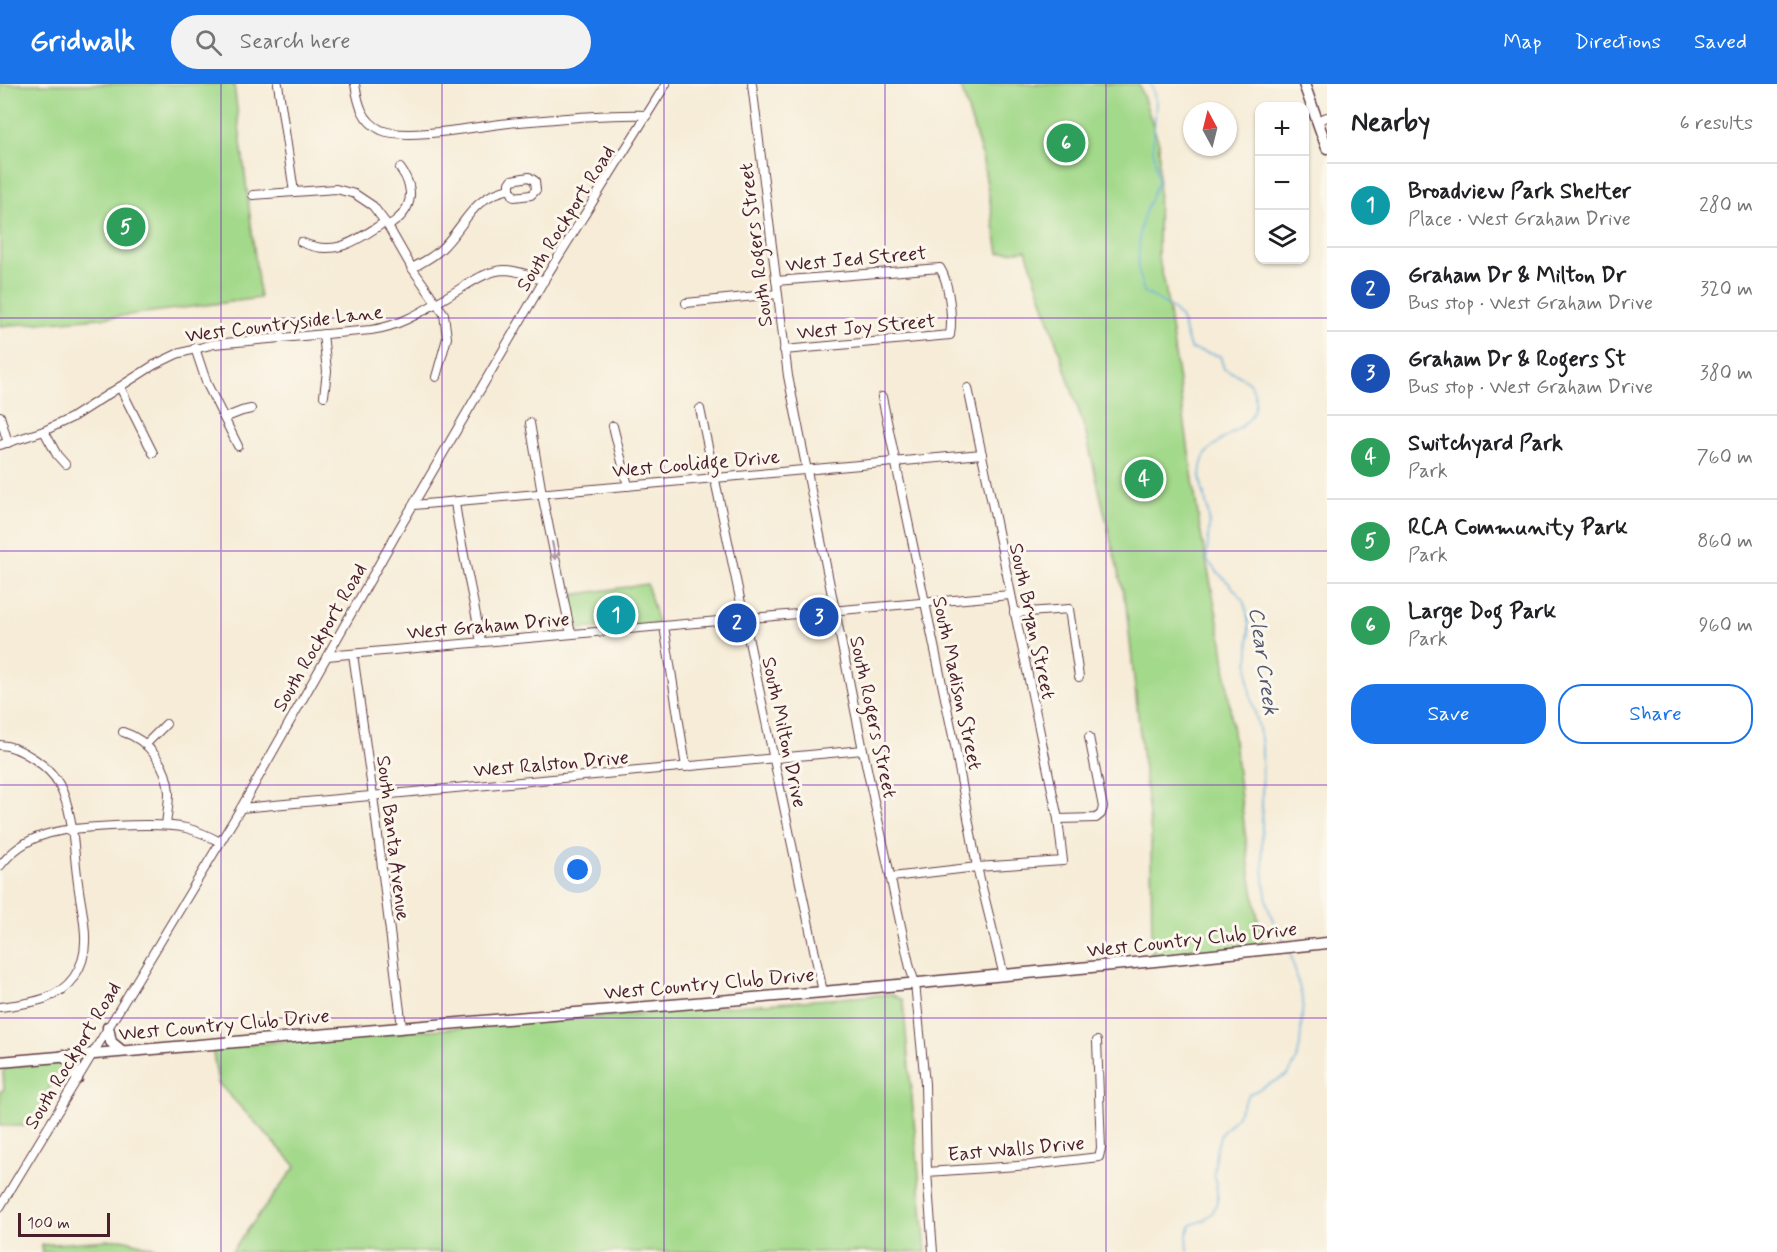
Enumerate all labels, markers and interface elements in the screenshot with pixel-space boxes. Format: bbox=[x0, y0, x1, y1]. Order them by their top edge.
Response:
search box bbox=[171, 15, 591, 69]
text: Gridwalk bbox=[30, 24, 135, 61]
icon: search bbox=[192, 26, 225, 59]
text: Search here bbox=[240, 28, 351, 56]
text: Map bbox=[1503, 28, 1542, 56]
text: Directions bbox=[1575, 28, 1661, 56]
text: Saved bbox=[1694, 28, 1747, 56]
north arrow bbox=[1183, 102, 1237, 156]
map controls bbox=[1255, 102, 1309, 264]
button: + bbox=[1255, 102, 1309, 156]
text: Nearby bbox=[1351, 106, 1430, 140]
text: 6 results bbox=[1680, 110, 1753, 137]
pin: 6 bbox=[1046, 120, 1086, 166]
street label: South Rockport Road bbox=[510, 141, 622, 297]
button: − bbox=[1255, 156, 1309, 210]
street label: South Rogers Street bbox=[733, 161, 782, 328]
text: Broadview Park Shelter bbox=[1408, 178, 1631, 206]
text: 1 bbox=[1366, 192, 1375, 219]
text: 280 m bbox=[1699, 192, 1753, 219]
pin: 5 bbox=[106, 204, 146, 250]
text: Place · West Graham Drive bbox=[1408, 206, 1631, 233]
button: layers bbox=[1255, 210, 1309, 264]
street label: West Jed Street bbox=[784, 240, 928, 279]
text: Graham Dr & Milton Dr bbox=[1408, 262, 1626, 290]
text: 2 bbox=[1366, 276, 1375, 303]
text: 320 m bbox=[1700, 276, 1753, 303]
text: Bus stop · West Graham Drive bbox=[1408, 290, 1653, 317]
street label: West Countryside Lane bbox=[184, 299, 385, 350]
street label: West Joy Street bbox=[795, 308, 937, 347]
text: Graham Dr & Rogers St bbox=[1408, 346, 1626, 374]
text: 3 bbox=[1366, 360, 1375, 387]
text: 380 m bbox=[1700, 360, 1753, 387]
text: Bus stop · West Graham Drive bbox=[1408, 374, 1653, 401]
text: Switchyard Park bbox=[1408, 430, 1563, 458]
street label: West Coolidge Drive bbox=[611, 444, 781, 487]
text: 4 bbox=[1365, 444, 1376, 471]
text: 760 m bbox=[1696, 444, 1753, 471]
pin: 4 bbox=[1124, 456, 1164, 502]
text: Park bbox=[1408, 458, 1448, 485]
text: RCA Community Park bbox=[1408, 514, 1628, 542]
text: 5 bbox=[1365, 528, 1377, 555]
text: 860 m bbox=[1697, 528, 1753, 555]
one-way arrow bbox=[549, 541, 560, 560]
street label: South Bryan Street bbox=[1002, 541, 1061, 702]
text: Park bbox=[1408, 542, 1448, 569]
street label: South Rockport Road bbox=[267, 558, 374, 717]
pin: 1 bbox=[596, 592, 636, 638]
pin: 3 bbox=[800, 594, 838, 640]
street label: South Madison Street bbox=[925, 594, 988, 773]
text: Large Dog Park bbox=[1408, 598, 1556, 626]
pin: 2 bbox=[718, 600, 756, 646]
water label: Clear Creek bbox=[1242, 605, 1284, 717]
street label: West Graham Drive bbox=[406, 606, 571, 647]
text: 6 bbox=[1365, 612, 1376, 639]
text: 960 m bbox=[1699, 612, 1753, 639]
text: Park bbox=[1408, 626, 1448, 653]
street label: South Rogers Street bbox=[840, 634, 903, 801]
street label: South Milton Drive bbox=[754, 654, 813, 810]
button: Save bbox=[1351, 684, 1546, 744]
button: Share bbox=[1558, 684, 1753, 744]
street label: West Ralston Drive bbox=[472, 744, 630, 785]
street label: South Banta Avenue bbox=[369, 754, 416, 922]
your location bbox=[563, 855, 592, 884]
street label: West Country Club Drive bbox=[1086, 916, 1299, 965]
street label: West Country Club Drive bbox=[603, 962, 816, 1007]
street label: South Rockport Road bbox=[19, 977, 128, 1135]
street label: West Country Club Drive bbox=[118, 1003, 331, 1048]
street label: East Walls Drive bbox=[947, 1130, 1086, 1169]
scale bar bbox=[18, 1210, 110, 1238]
text: 100 m bbox=[27, 1213, 70, 1234]

